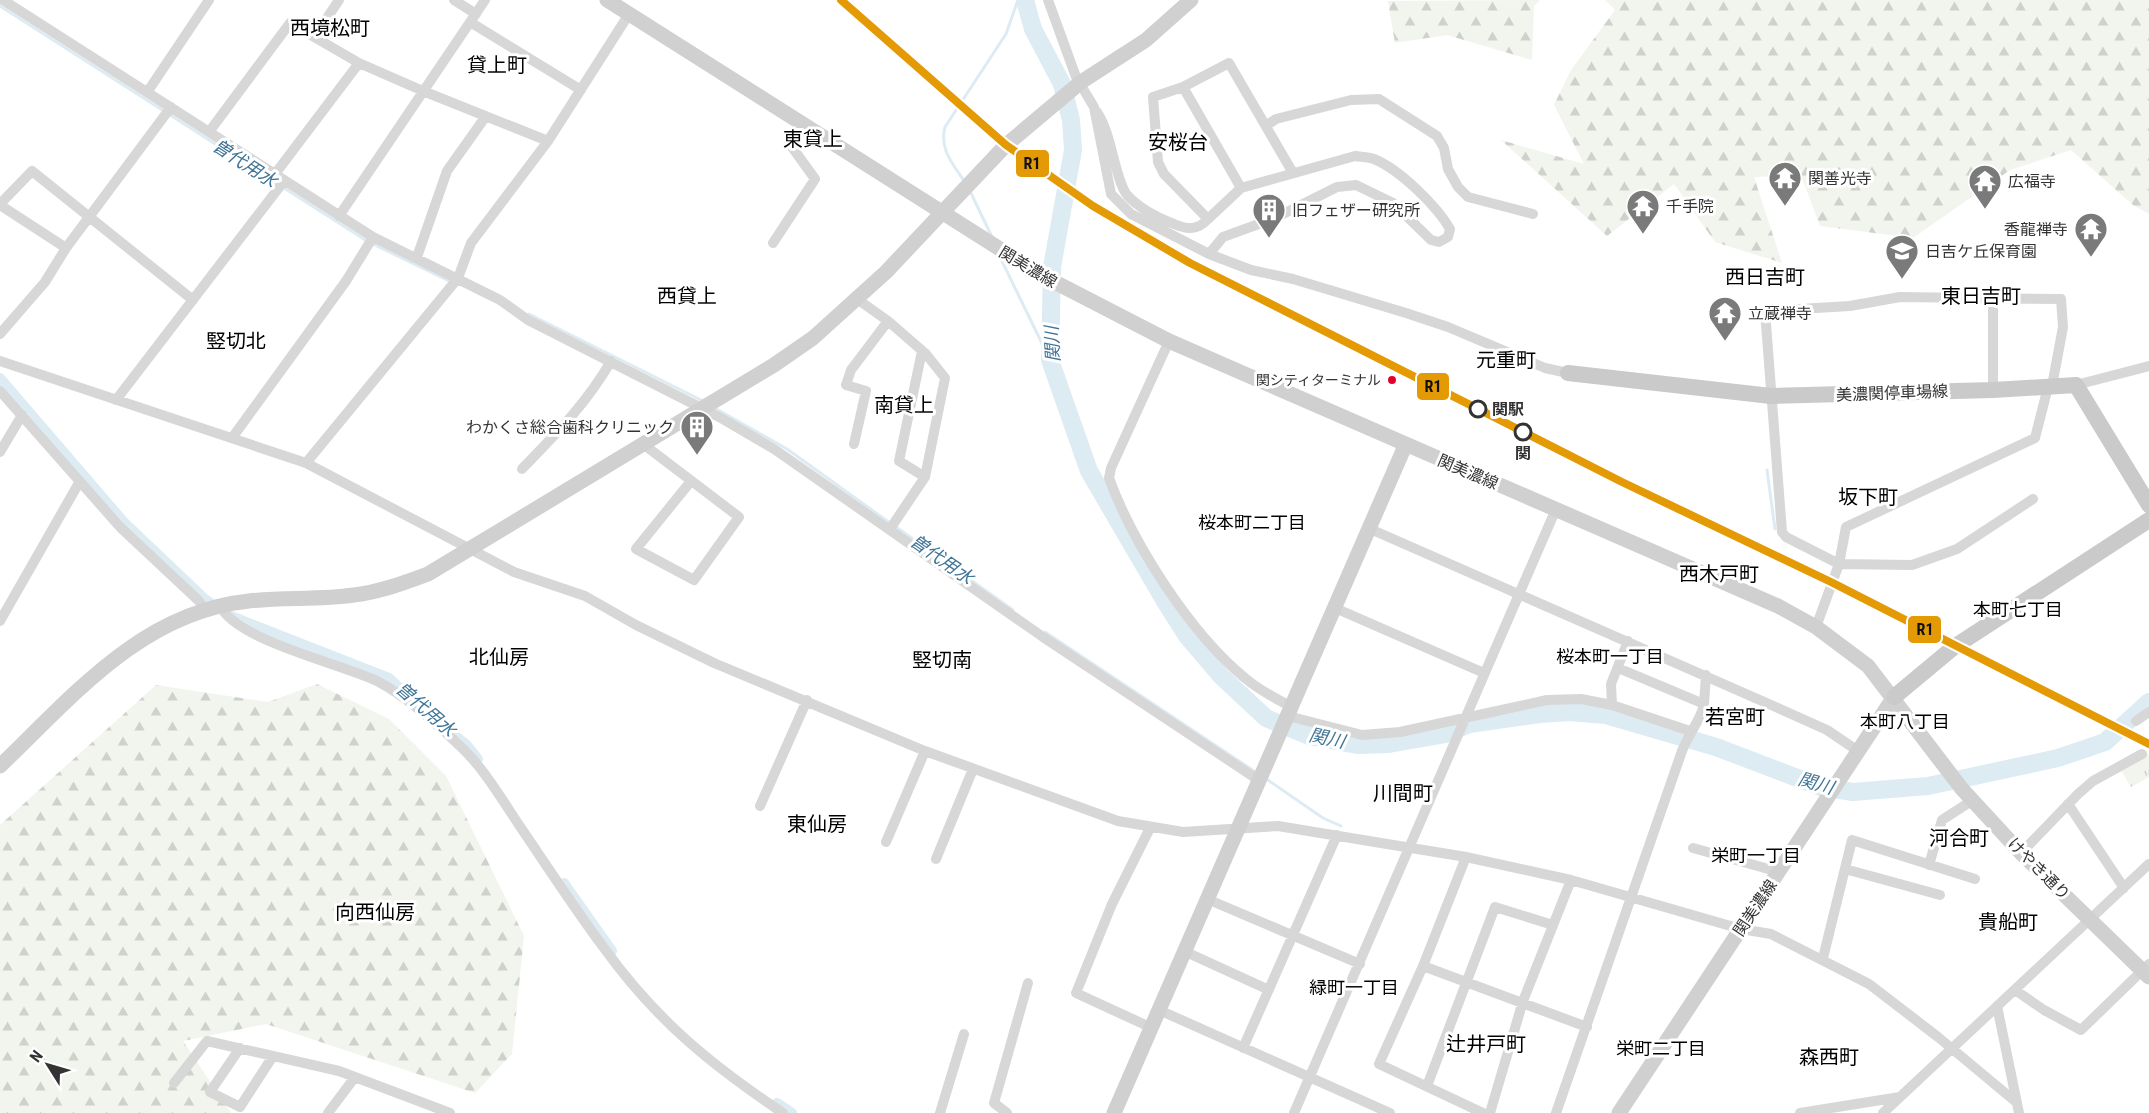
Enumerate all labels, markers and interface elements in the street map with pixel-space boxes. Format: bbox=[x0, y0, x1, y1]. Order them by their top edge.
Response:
district label: 西境松町 bbox=[290, 16, 370, 40]
district label: 貸上町 bbox=[467, 53, 527, 77]
district label: 東貸上 bbox=[783, 127, 843, 151]
district label: 安桜台 bbox=[1148, 130, 1208, 154]
water label: 曽代用水 bbox=[209, 135, 283, 193]
line badge: R1 bbox=[1015, 149, 1050, 178]
text: R1 bbox=[1024, 154, 1040, 173]
temple icon: 関善光寺 bbox=[1767, 160, 1803, 207]
temple icon: 広福寺 bbox=[1967, 163, 2003, 210]
place label: 関善光寺 bbox=[1808, 169, 1872, 188]
place label: 広福寺 bbox=[2008, 172, 2056, 191]
temple icon: 千手院 bbox=[1625, 188, 1661, 235]
building icon: 旧フェザー研究所 bbox=[1251, 192, 1287, 239]
place label: 千手院 bbox=[1666, 197, 1714, 216]
place label: 旧フェザー研究所 bbox=[1292, 201, 1420, 220]
temple icon: 香龍禅寺 bbox=[2073, 211, 2109, 258]
place label: 香龍禅寺 bbox=[2004, 220, 2068, 239]
school or university icon: 日吉ケ丘保育園 bbox=[1884, 233, 1920, 280]
street label: 関美濃線 bbox=[996, 242, 1060, 292]
place label: 日吉ケ丘保育園 bbox=[1925, 242, 2037, 261]
district label: 西日吉町 bbox=[1725, 265, 1805, 289]
district label: 西貸上 bbox=[657, 284, 717, 308]
district label: 東日吉町 bbox=[1941, 284, 2021, 308]
temple icon: 立蔵禅寺 bbox=[1707, 295, 1743, 342]
place label: 立蔵禅寺 bbox=[1748, 304, 1812, 323]
water label: 関川 bbox=[1040, 323, 1063, 363]
district label: 竪切北 bbox=[206, 329, 266, 353]
district label: 元重町 bbox=[1476, 348, 1536, 372]
place label: 関シティターミナル bbox=[1256, 372, 1381, 388]
line badge: R1 bbox=[1416, 372, 1450, 401]
marker: 関シティターミナル bbox=[1386, 374, 1398, 386]
text: R1 bbox=[1425, 377, 1441, 396]
street label: 美濃関停車場線 bbox=[1836, 382, 1948, 404]
district label: 南貸上 bbox=[874, 393, 934, 417]
marker: 関駅 bbox=[1469, 400, 1487, 418]
place label: 関駅 bbox=[1492, 400, 1524, 419]
building icon: わかくさ総合歯科クリニック bbox=[679, 409, 715, 456]
place label: わかくさ総合歯科クリニック bbox=[466, 418, 674, 437]
marker: 関 bbox=[1514, 423, 1532, 441]
place label: 関 bbox=[1515, 444, 1531, 463]
street label: 関美濃線 bbox=[1435, 451, 1501, 493]
district label: 坂下町 bbox=[1838, 485, 1898, 509]
district label: 桜本町二丁目 bbox=[1198, 512, 1306, 533]
water label: 曽代用水 bbox=[906, 530, 979, 589]
district label: 西木戸町 bbox=[1679, 562, 1759, 586]
district label: 本町七丁目 bbox=[1973, 599, 2063, 620]
line badge: R1 bbox=[1907, 615, 1942, 644]
text: R1 bbox=[1917, 620, 1933, 639]
district label: 北仙房 bbox=[469, 645, 529, 669]
district label: 桜本町一丁目 bbox=[1556, 646, 1664, 667]
district label: 竪切南 bbox=[912, 648, 972, 672]
water label: 曽代用水 bbox=[392, 677, 462, 742]
district label: 若宮町 bbox=[1705, 705, 1765, 729]
district label: 本町八丁目 bbox=[1860, 711, 1950, 732]
water label: 関川 bbox=[1307, 724, 1349, 752]
water label: 関川 bbox=[1796, 768, 1838, 799]
district label: 川間町 bbox=[1373, 781, 1433, 805]
district label: 東仙房 bbox=[787, 812, 847, 836]
district label: 河合町 bbox=[1929, 826, 1989, 850]
street label: けやき通り bbox=[2004, 834, 2074, 904]
district label: 栄町一丁目 bbox=[1711, 845, 1801, 866]
street label: 関美濃線 bbox=[1729, 876, 1781, 940]
district label: 向西仙房 bbox=[335, 900, 415, 924]
district label: 貴船町 bbox=[1978, 910, 2038, 934]
district label: 緑町一丁目 bbox=[1309, 977, 1399, 998]
district label: 辻井戸町 bbox=[1446, 1032, 1526, 1056]
north arrow bbox=[18, 1035, 78, 1095]
district label: 栄町二丁目 bbox=[1616, 1038, 1706, 1059]
district label: 森西町 bbox=[1799, 1045, 1859, 1069]
text: N bbox=[26, 1047, 47, 1066]

